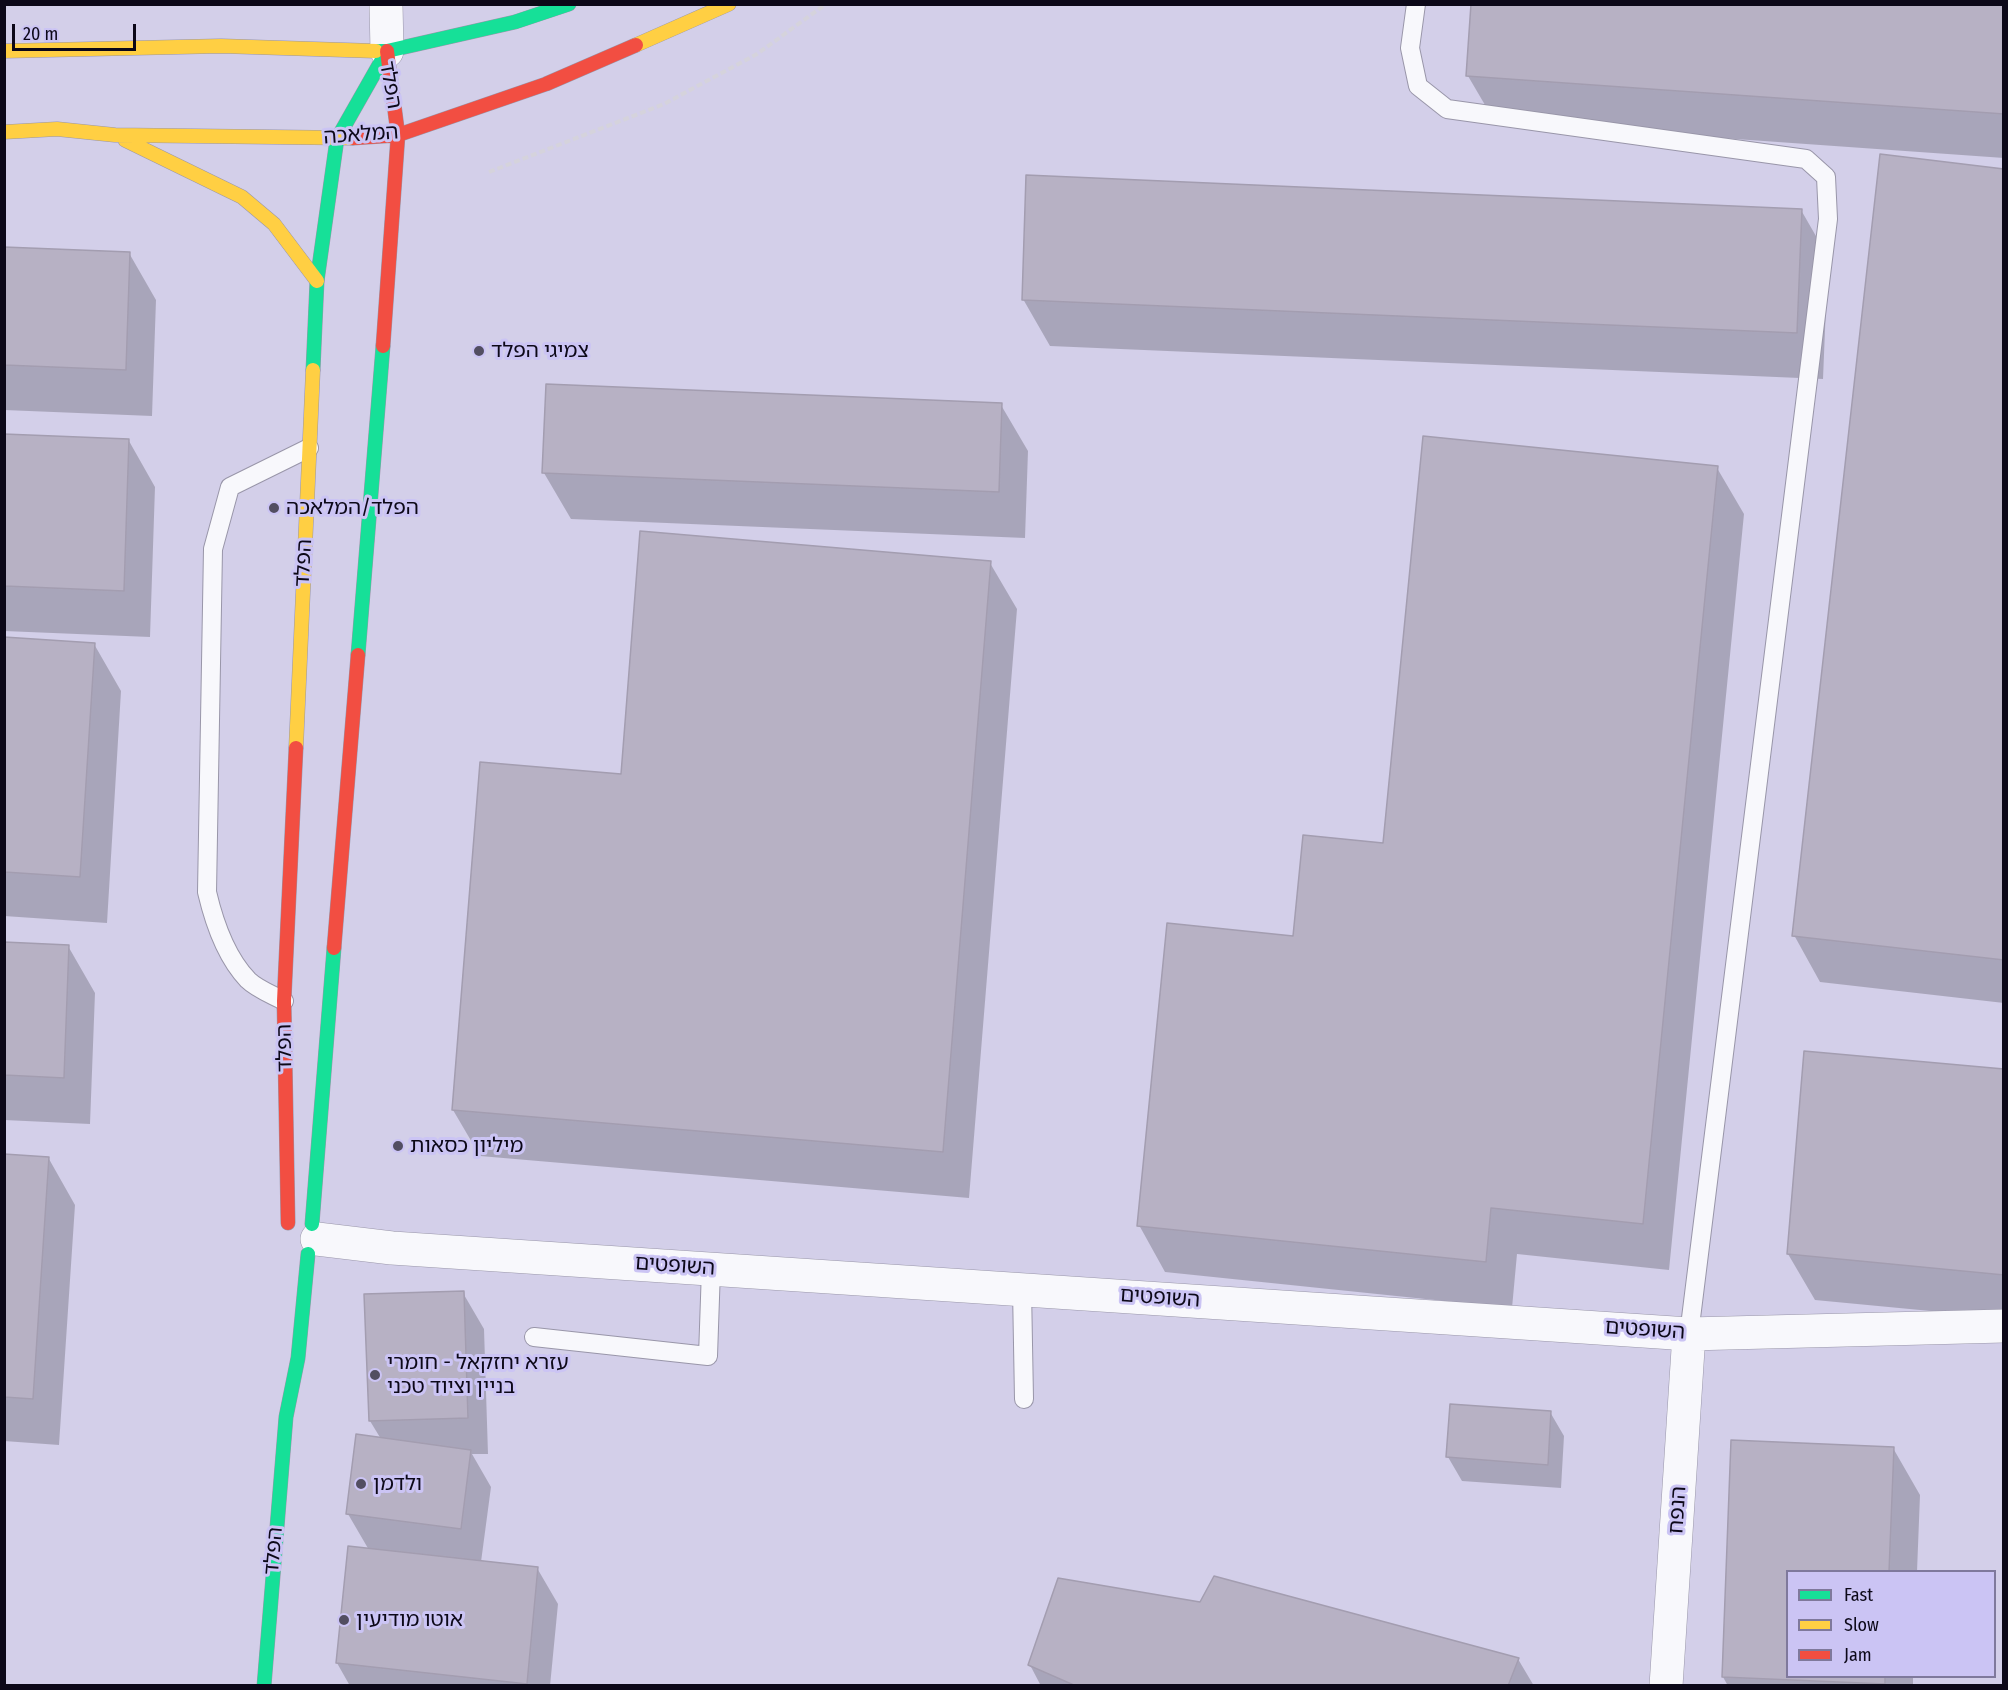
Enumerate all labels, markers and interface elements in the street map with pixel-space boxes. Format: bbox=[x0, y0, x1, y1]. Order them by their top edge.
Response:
scale bar bbox=[15, 12, 140, 50]
text: 20 m bbox=[23, 23, 58, 45]
street label: הפלד bbox=[373, 59, 407, 111]
street label: המלאכה bbox=[323, 120, 399, 150]
place label: צמיגי הפלד bbox=[491, 338, 589, 364]
marker: צמיגי הפלד bbox=[472, 344, 486, 358]
place label: הפלד/המלאכה bbox=[286, 495, 419, 521]
marker: הפלד/המלאכה bbox=[267, 501, 281, 515]
street label: הפלד bbox=[290, 538, 318, 588]
street label: הפלד bbox=[272, 1024, 298, 1072]
place label: מיליון כסאות bbox=[410, 1133, 523, 1159]
marker: מיליון כסאות bbox=[391, 1139, 405, 1153]
street label: השופטים bbox=[634, 1251, 716, 1281]
street label: השופטים bbox=[1119, 1283, 1201, 1313]
street label: השופטים bbox=[1604, 1315, 1686, 1345]
place label: עזרא יחזקאל - חומרי בניין וציוד טכני bbox=[387, 1350, 569, 1400]
marker: עזרא יחזקאל - חומרי בניין וציוד טכני bbox=[368, 1368, 382, 1382]
place label: ולדמן bbox=[373, 1471, 422, 1497]
marker: ולדמן bbox=[354, 1477, 368, 1491]
street label: הנפח bbox=[1664, 1485, 1692, 1535]
street label: הפלד bbox=[259, 1526, 289, 1576]
legend bbox=[1786, 1570, 1996, 1678]
text: Fast bbox=[1844, 1584, 1873, 1606]
place label: אוטו מודיעין bbox=[356, 1607, 463, 1633]
marker: אוטו מודיעין bbox=[337, 1613, 351, 1627]
text: Slow bbox=[1844, 1614, 1879, 1636]
text: Jam bbox=[1844, 1644, 1872, 1666]

